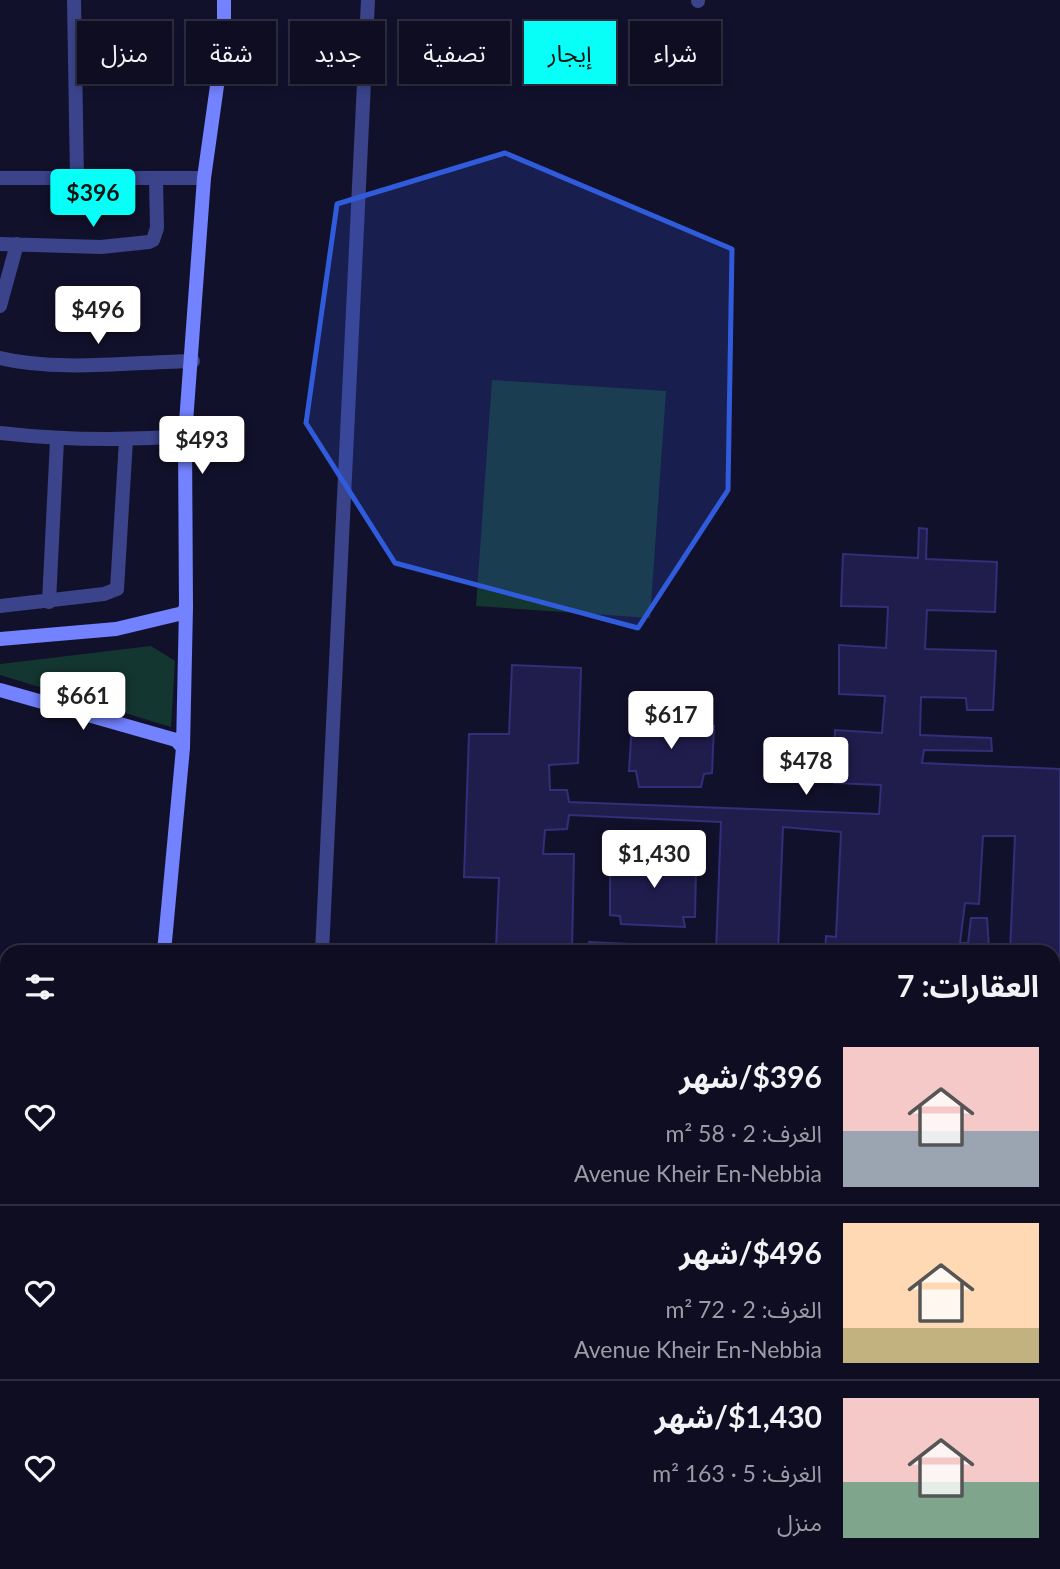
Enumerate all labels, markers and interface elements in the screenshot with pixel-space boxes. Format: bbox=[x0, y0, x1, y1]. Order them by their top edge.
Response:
chip: منزل bbox=[77, 21, 172, 84]
chip: شقة bbox=[186, 21, 276, 84]
chip: جديد bbox=[290, 21, 385, 84]
chip: تصفية bbox=[399, 21, 510, 84]
chip: إيجار bbox=[524, 21, 616, 84]
chip: شراء bbox=[630, 21, 721, 84]
pin: $396 bbox=[52, 170, 134, 229]
text: $396 bbox=[66, 178, 120, 206]
pin: $496 bbox=[57, 286, 139, 346]
text: $496 bbox=[71, 295, 125, 323]
pin: $493 bbox=[161, 416, 243, 476]
text: $493 bbox=[175, 425, 229, 453]
pin: $661 bbox=[42, 672, 124, 732]
text: $661 bbox=[56, 681, 110, 709]
pin: $617 bbox=[630, 692, 712, 751]
text: $617 bbox=[644, 700, 698, 728]
pin: $478 bbox=[765, 738, 847, 797]
text: $478 bbox=[779, 746, 833, 774]
pin: $1,430 bbox=[597, 830, 711, 890]
text: $1,430 bbox=[618, 839, 690, 867]
text: العقارات: 7 bbox=[897, 967, 1039, 1003]
icon: filters bbox=[21, 968, 59, 1006]
text: $396/شهر bbox=[679, 1058, 822, 1094]
icon: home bbox=[899, 1075, 983, 1159]
icon: heart bbox=[21, 1098, 59, 1136]
text: الغرف: 2 · 58 m² bbox=[666, 1119, 822, 1147]
text: Avenue Kheir En-Nebbia bbox=[574, 1159, 822, 1187]
text: $496/شهر bbox=[679, 1234, 822, 1270]
icon: home bbox=[899, 1251, 983, 1335]
icon: heart bbox=[21, 1274, 59, 1312]
text: الغرف: 2 · 72 m² bbox=[666, 1295, 822, 1323]
text: Avenue Kheir En-Nebbia bbox=[574, 1335, 822, 1363]
text: $1,430/شهر bbox=[655, 1398, 822, 1434]
icon: home bbox=[899, 1426, 983, 1510]
icon: heart bbox=[21, 1449, 59, 1487]
text: الغرف: 5 · 163 m² bbox=[652, 1459, 822, 1487]
text: منزل bbox=[777, 1508, 822, 1536]

